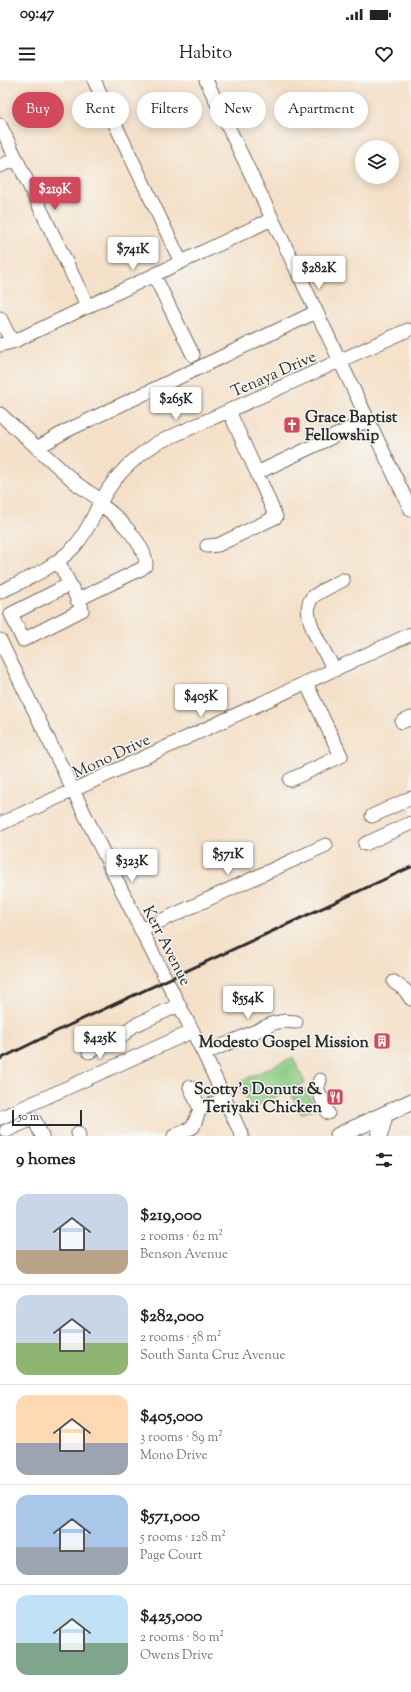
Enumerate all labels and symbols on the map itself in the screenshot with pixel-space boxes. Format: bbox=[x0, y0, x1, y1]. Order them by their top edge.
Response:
pin: $219K bbox=[27, 177, 83, 211]
pin: $741K bbox=[105, 237, 161, 271]
pin: $282K bbox=[291, 256, 347, 290]
street label: Tenaya Drive bbox=[228, 346, 320, 404]
pin: $265K bbox=[148, 387, 204, 421]
place label: Grace Baptist Fellowship bbox=[305, 407, 398, 448]
church icon: Grace Baptist Fellowship bbox=[282, 415, 302, 435]
pin: $405K bbox=[173, 684, 229, 718]
street label: Mono Drive bbox=[70, 729, 155, 785]
pin: $571K bbox=[200, 842, 256, 876]
pin: $323K bbox=[104, 849, 160, 883]
street label: Kerr Avenue bbox=[136, 902, 196, 990]
pin: $554K bbox=[220, 986, 276, 1020]
pin: $425K bbox=[72, 1026, 128, 1060]
building icon: Modesto Gospel Mission bbox=[372, 1031, 392, 1051]
place label: Modesto Gospel Mission bbox=[199, 1032, 370, 1055]
place label: Scotty's Donuts & Teriyaki Chicken bbox=[194, 1079, 323, 1120]
restaurant icon: Scotty's Donuts & Teriyaki Chicken bbox=[325, 1087, 345, 1107]
scale bar bbox=[12, 1108, 82, 1127]

